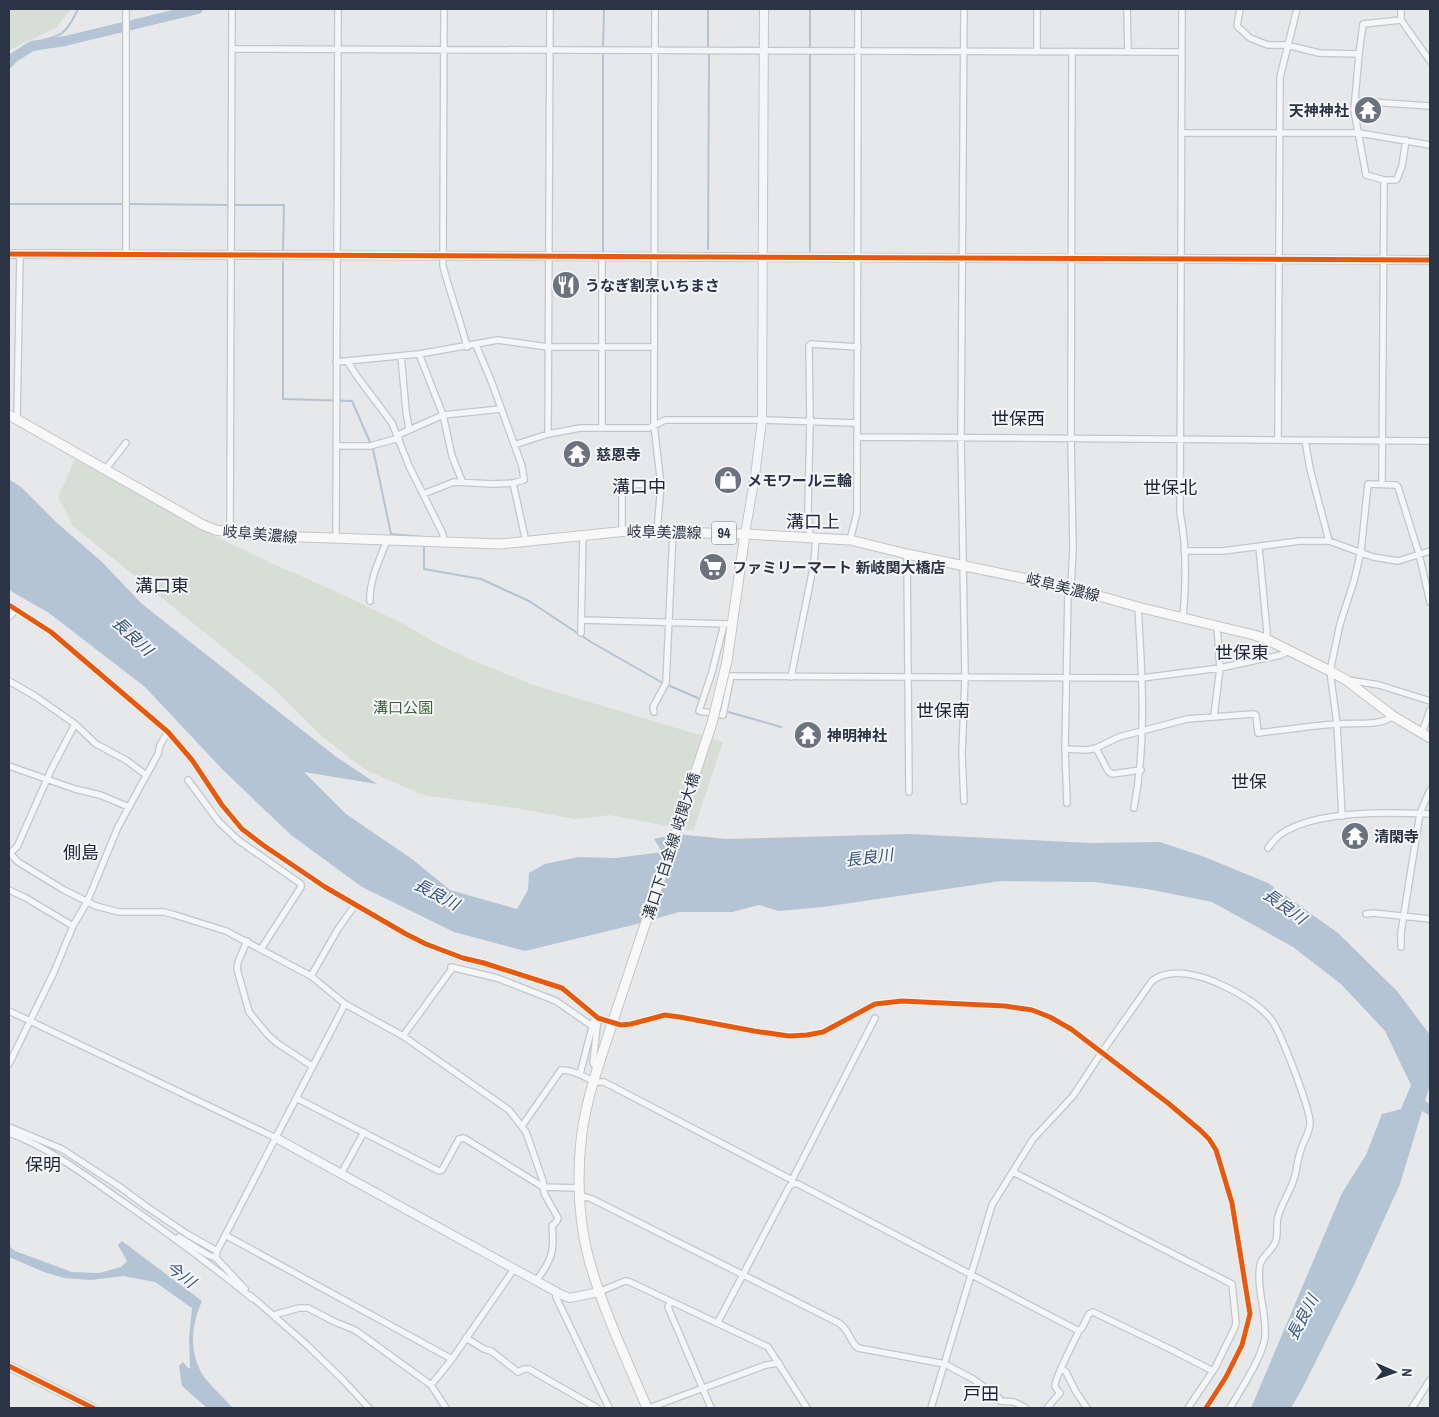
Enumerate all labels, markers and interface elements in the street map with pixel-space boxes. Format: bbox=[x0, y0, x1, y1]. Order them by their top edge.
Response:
temple icon: 天神神社 bbox=[1353, 95, 1383, 125]
place label: 天神神社 bbox=[1289, 100, 1349, 121]
restaurant icon: うなぎ割烹いちまさ bbox=[551, 270, 581, 300]
place label: うなぎ割烹いちまさ bbox=[585, 275, 720, 296]
district label: 世保西 bbox=[991, 406, 1045, 431]
temple icon: 慈恩寺 bbox=[562, 439, 592, 469]
place label: 慈恩寺 bbox=[596, 444, 641, 465]
shop icon: メモワール三輪 bbox=[713, 465, 743, 495]
place label: メモワール三輪 bbox=[747, 470, 852, 491]
district label: 溝口中 bbox=[612, 474, 666, 499]
district label: 世保北 bbox=[1143, 475, 1197, 500]
district label: 溝口上 bbox=[786, 509, 840, 534]
street label: 岐阜美濃線 bbox=[222, 520, 298, 548]
street label: 岐阜美濃線 bbox=[626, 521, 702, 543]
road number: 94 bbox=[712, 522, 736, 544]
supermarket icon: ファミリーマート 新岐関大橋店 bbox=[698, 552, 728, 582]
place label: ファミリーマート 新岐関大橋店 bbox=[732, 557, 945, 578]
street label: 岐阜美濃線 bbox=[1024, 568, 1102, 606]
district label: 溝口東 bbox=[135, 573, 189, 598]
water label: 長良川 bbox=[108, 612, 160, 662]
district label: 世保東 bbox=[1215, 640, 1269, 665]
park label: 溝口公園 bbox=[373, 697, 433, 718]
district label: 世保南 bbox=[916, 698, 970, 723]
temple icon: 神明神社 bbox=[793, 720, 823, 750]
place label: 神明神社 bbox=[826, 725, 887, 746]
district label: 世保 bbox=[1231, 769, 1267, 794]
street label: 溝口下白金線 岐関大橋 bbox=[637, 770, 705, 922]
temple icon: 清閑寺 bbox=[1340, 821, 1370, 851]
place label: 清閑寺 bbox=[1374, 826, 1419, 847]
district label: 側島 bbox=[63, 840, 99, 865]
water label: 長良川 bbox=[844, 843, 896, 871]
water label: 長良川 bbox=[411, 873, 465, 916]
water label: 長良川 bbox=[1259, 883, 1312, 930]
district label: 保明 bbox=[25, 1152, 61, 1177]
water label: 今川 bbox=[162, 1256, 202, 1294]
water label: 長良川 bbox=[1281, 1289, 1324, 1343]
north arrow bbox=[1369, 1347, 1419, 1397]
text: N bbox=[1398, 1368, 1416, 1377]
district label: 戸田 bbox=[963, 1381, 999, 1406]

